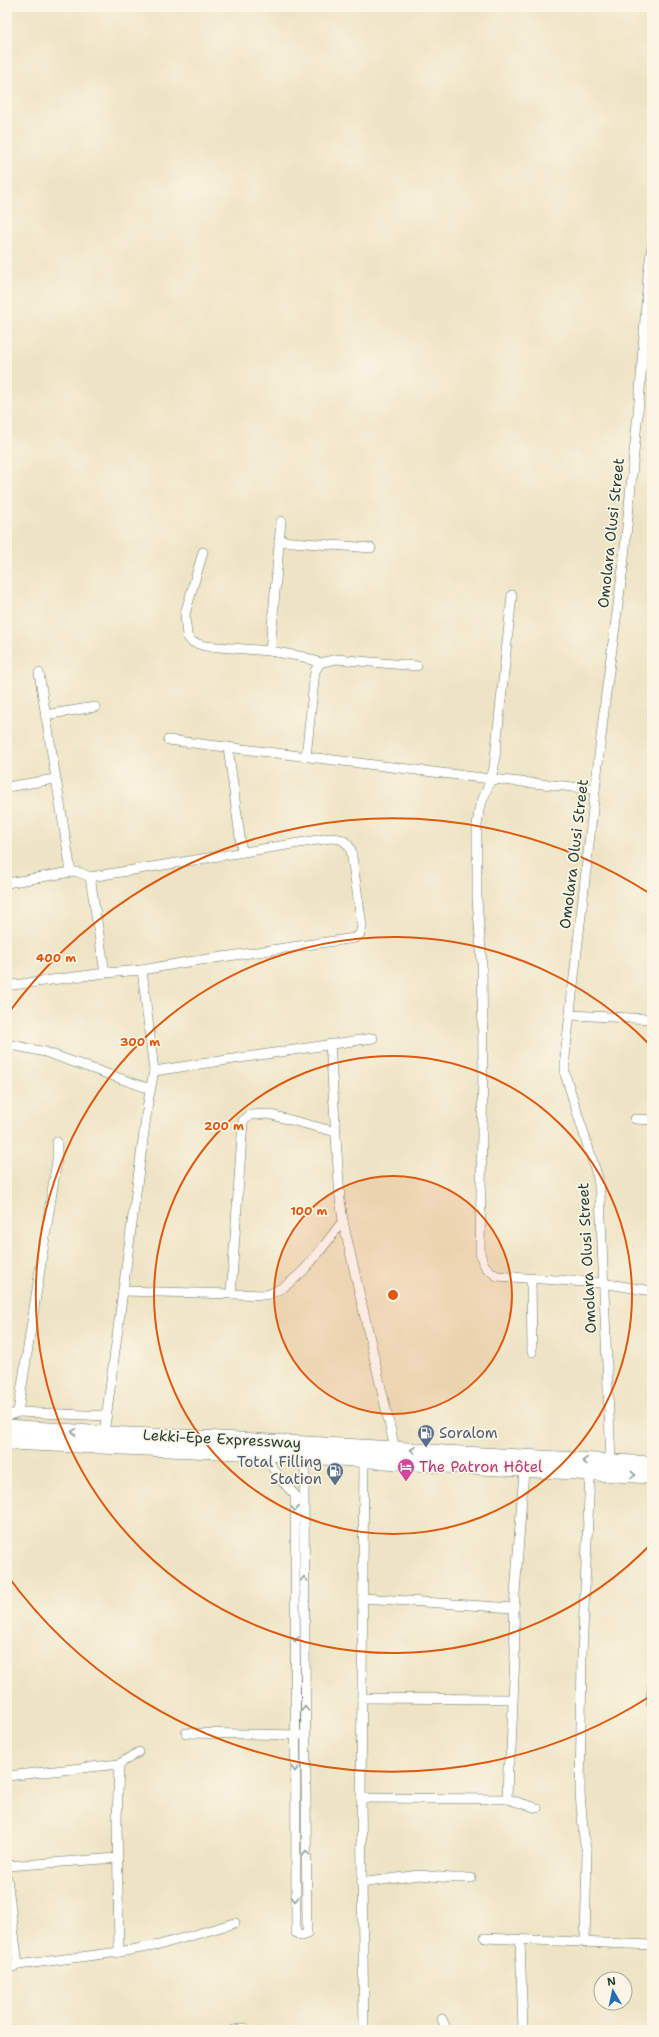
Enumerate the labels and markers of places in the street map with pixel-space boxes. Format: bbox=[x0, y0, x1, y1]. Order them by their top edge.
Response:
centre of rings bbox=[386, 1288, 400, 1302]
fuel station icon: Soralom bbox=[416, 1423, 436, 1448]
place label: Soralom bbox=[439, 1423, 498, 1443]
place label: Total Filling Station bbox=[237, 1452, 322, 1489]
hotel icon: The Patron Hôtel bbox=[396, 1457, 416, 1482]
place label: The Patron Hôtel bbox=[419, 1457, 543, 1477]
fuel station icon: Total Filling Station bbox=[325, 1461, 345, 1486]

